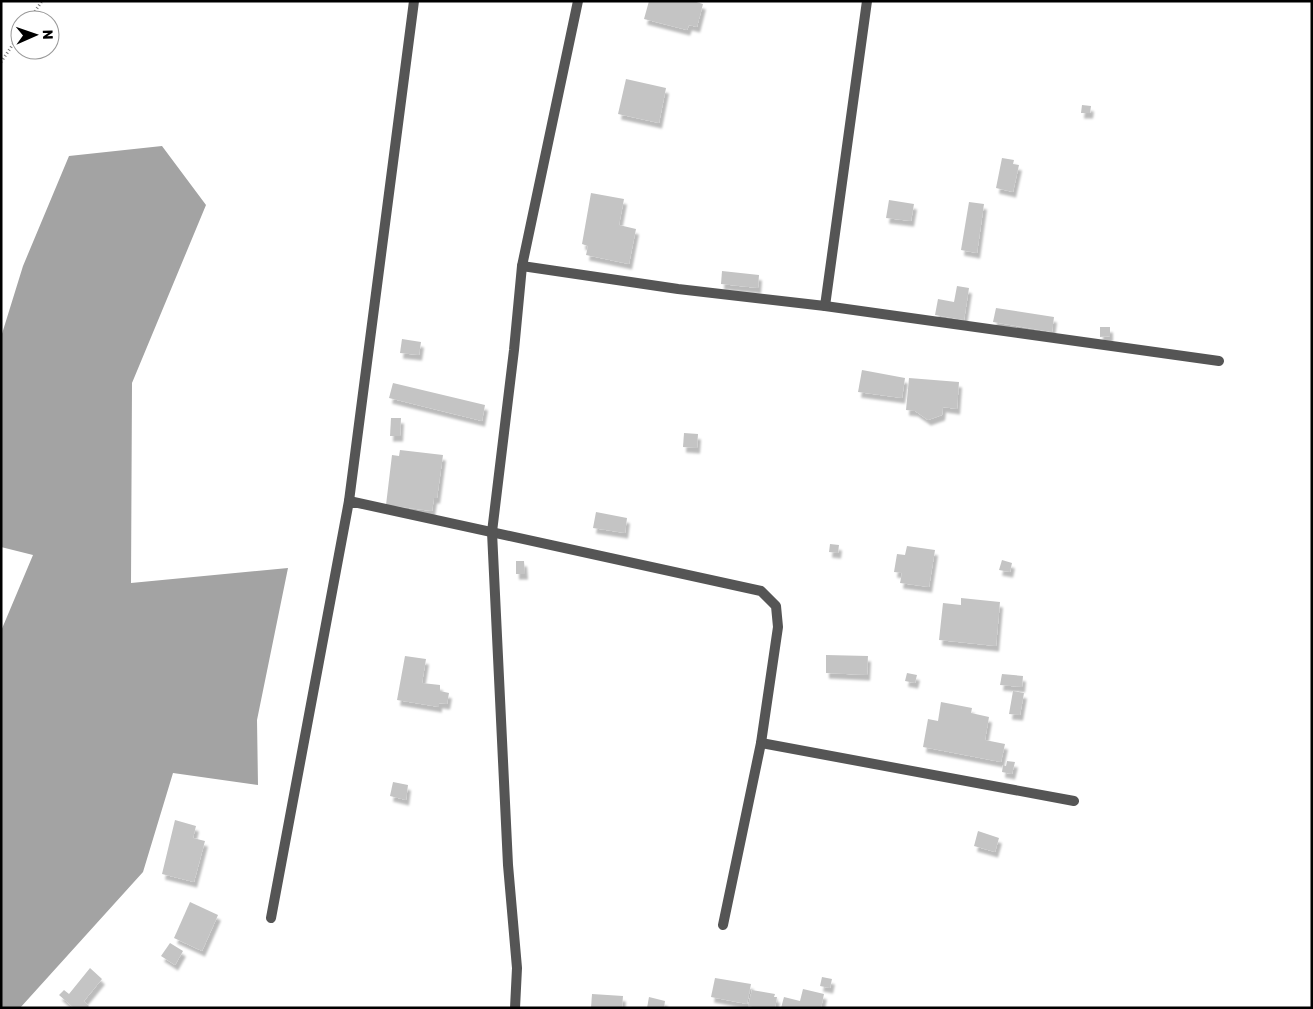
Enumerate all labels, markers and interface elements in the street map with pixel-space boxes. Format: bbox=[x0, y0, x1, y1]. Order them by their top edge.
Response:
north arrow bbox=[10, 10, 60, 60]
text: N bbox=[39, 29, 56, 40]

